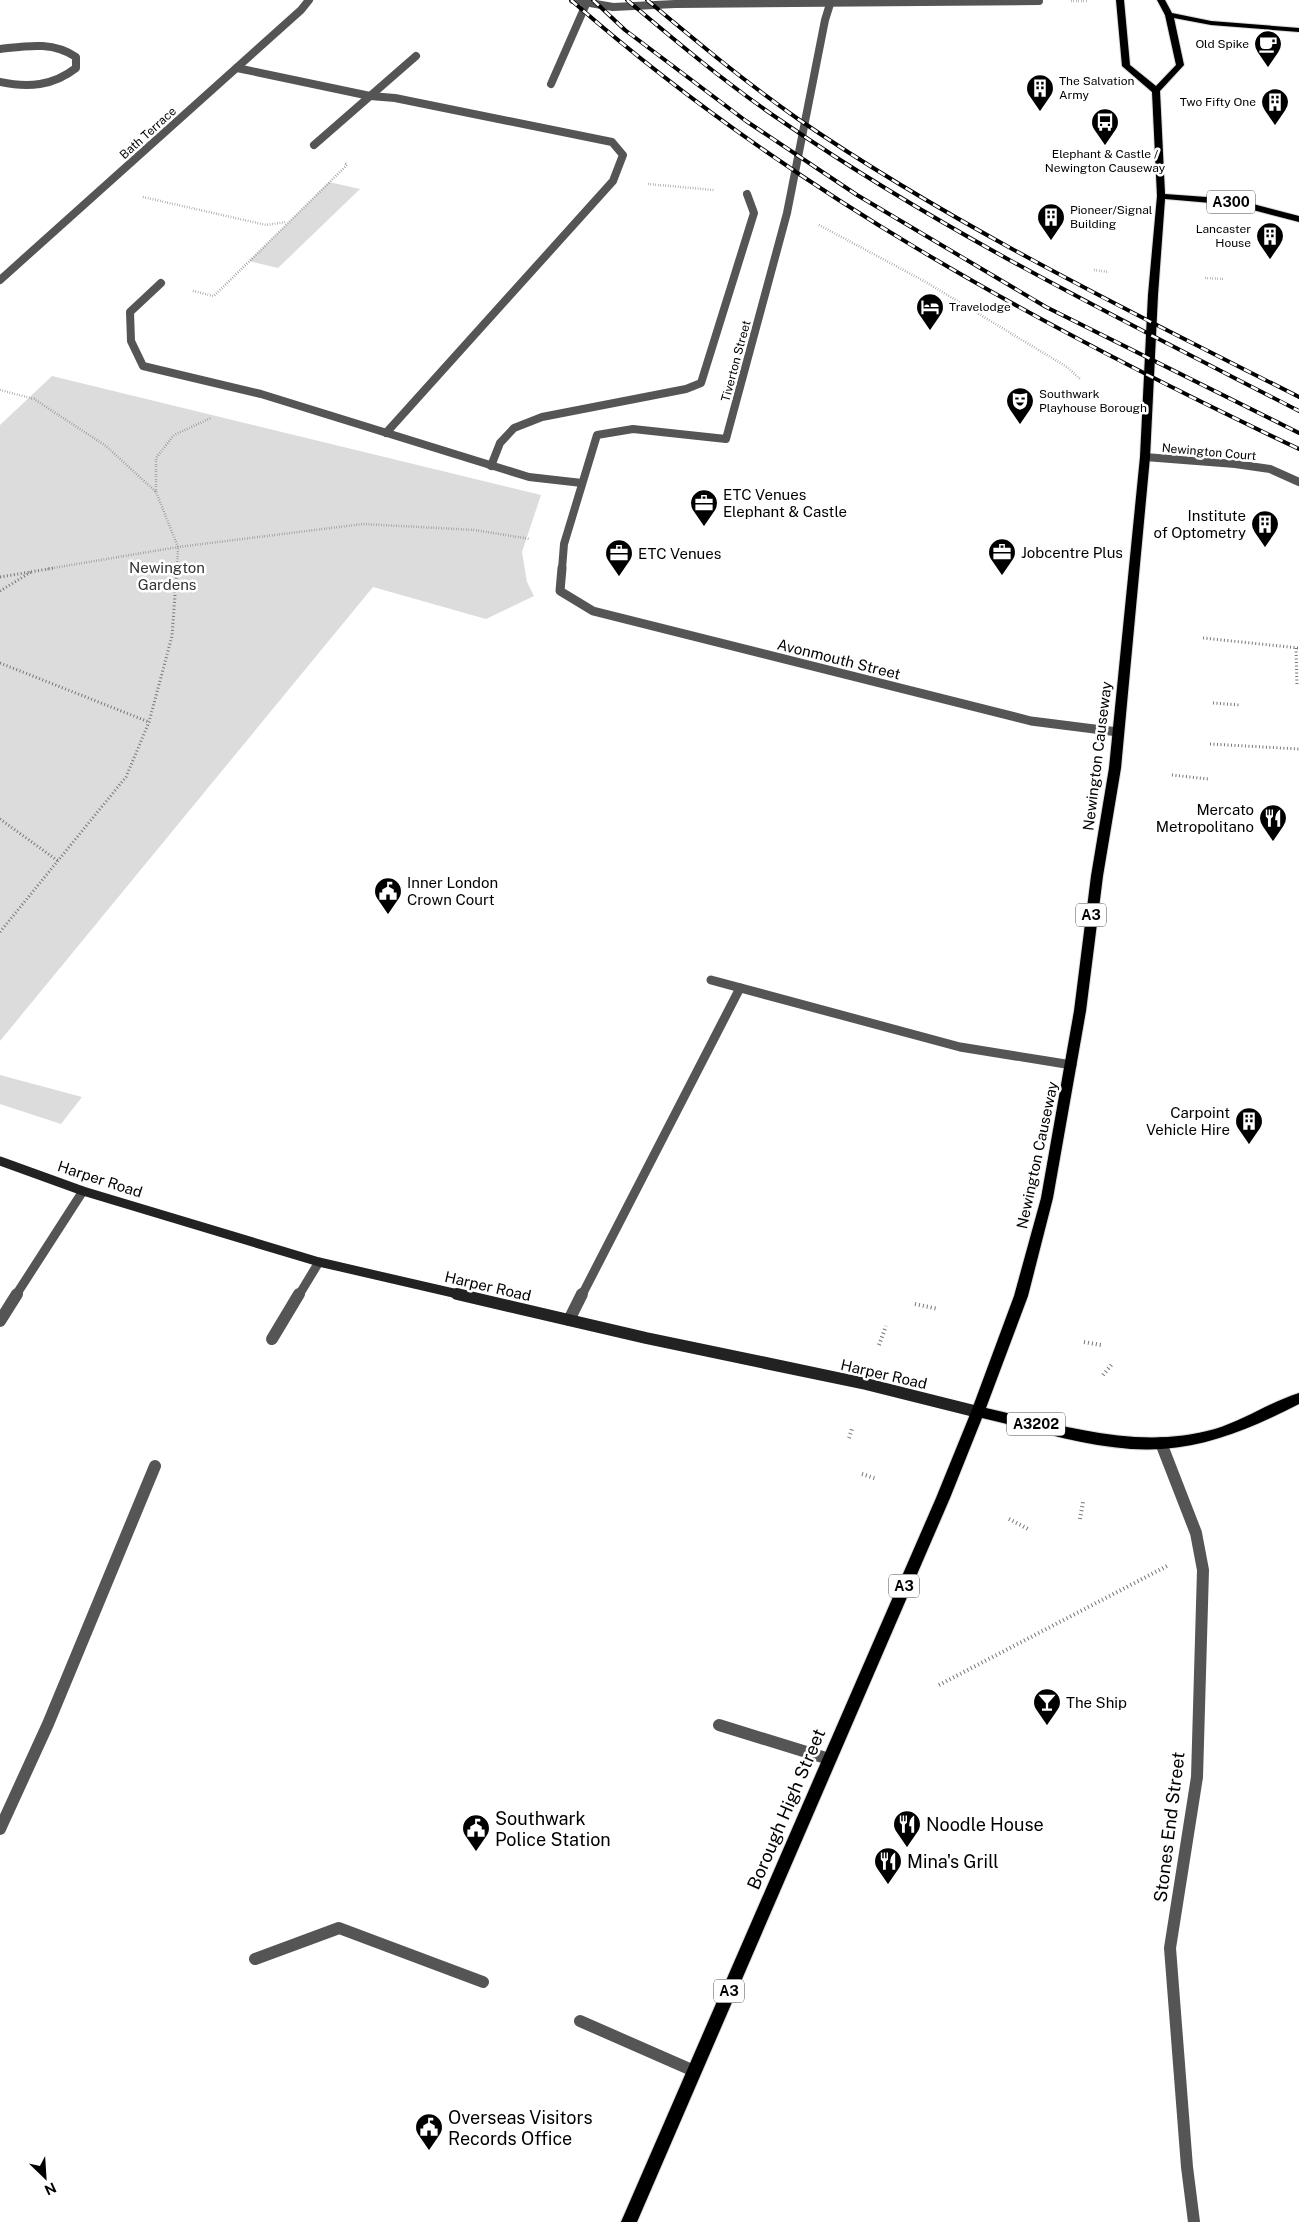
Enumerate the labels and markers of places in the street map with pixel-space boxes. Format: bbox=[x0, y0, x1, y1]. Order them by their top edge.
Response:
cafe icon: Old Spike bbox=[1253, 29, 1283, 68]
place label: Old Spike bbox=[1195, 37, 1249, 51]
building icon: The Salvation Army bbox=[1025, 73, 1055, 112]
place label: The Salvation Army bbox=[1059, 74, 1134, 102]
building icon: Two Fifty One bbox=[1260, 87, 1290, 126]
place label: Two Fifty One bbox=[1180, 95, 1256, 109]
bus stop icon: Elephant & Castle / Newington Causeway bbox=[1090, 107, 1120, 146]
place label: Elephant & Castle / Newington Causeway bbox=[1045, 147, 1166, 175]
building icon: Pioneer/Signal Building bbox=[1036, 202, 1066, 241]
place label: Pioneer/Signal Building bbox=[1070, 203, 1153, 231]
building icon: Lancaster House bbox=[1255, 221, 1285, 260]
place label: Lancaster House bbox=[1196, 222, 1251, 250]
hotel icon: Travelodge bbox=[915, 292, 945, 331]
place label: Travelodge bbox=[949, 300, 1011, 314]
theatre icon: Southwark Playhouse Borough bbox=[1005, 386, 1035, 425]
place label: Southwark Playhouse Borough bbox=[1039, 387, 1147, 415]
place label: ETC Venues Elephant & Castle bbox=[723, 486, 847, 520]
office icon: ETC Venues Elephant & Castle bbox=[689, 488, 719, 527]
place label: Institute of Optometry bbox=[1154, 507, 1246, 541]
building icon: Institute of Optometry bbox=[1250, 509, 1280, 548]
office icon: Jobcentre Plus bbox=[987, 537, 1017, 576]
office icon: ETC Venues bbox=[604, 538, 634, 577]
place label: Jobcentre Plus bbox=[1021, 544, 1123, 561]
place label: ETC Venues bbox=[638, 545, 721, 562]
place label: Mercato Metropolitano bbox=[1156, 801, 1254, 835]
restaurant icon: Mercato Metropolitano bbox=[1258, 803, 1288, 842]
place label: Inner London Crown Court bbox=[407, 874, 498, 908]
public building icon: Inner London Crown Court bbox=[373, 876, 403, 915]
place label: Carpoint Vehicle Hire bbox=[1146, 1104, 1230, 1138]
building icon: Carpoint Vehicle Hire bbox=[1234, 1106, 1264, 1145]
bar icon: The Ship bbox=[1032, 1687, 1062, 1726]
place label: The Ship bbox=[1066, 1694, 1127, 1711]
place label: Southwark Police Station bbox=[495, 1808, 611, 1850]
restaurant icon: Noodle House bbox=[892, 1809, 922, 1848]
public building icon: Southwark Police Station bbox=[461, 1813, 491, 1852]
place label: Noodle House bbox=[926, 1814, 1044, 1835]
restaurant icon: Mina's Grill bbox=[873, 1846, 903, 1885]
place label: Mina's Grill bbox=[907, 1851, 999, 1872]
place label: Overseas Visitors Records Office bbox=[448, 2107, 593, 2149]
public building icon: Overseas Visitors Records Office bbox=[414, 2112, 444, 2151]

